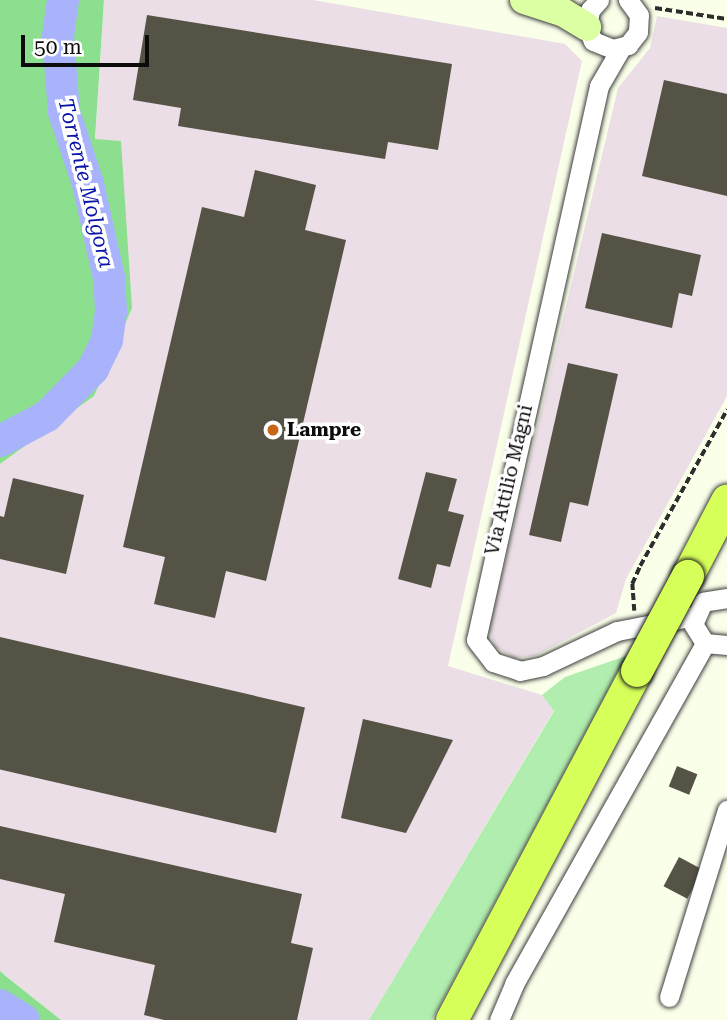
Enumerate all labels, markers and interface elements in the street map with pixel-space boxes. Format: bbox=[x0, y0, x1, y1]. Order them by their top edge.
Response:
scale bar bbox=[24, 21, 152, 65]
text: 50 m bbox=[34, 35, 82, 59]
water label: Torrente Molgora bbox=[53, 96, 119, 270]
street label: Via Attilio Magni bbox=[481, 403, 537, 557]
place label: Lampre bbox=[287, 419, 361, 441]
marker: Lampre bbox=[265, 422, 281, 438]

